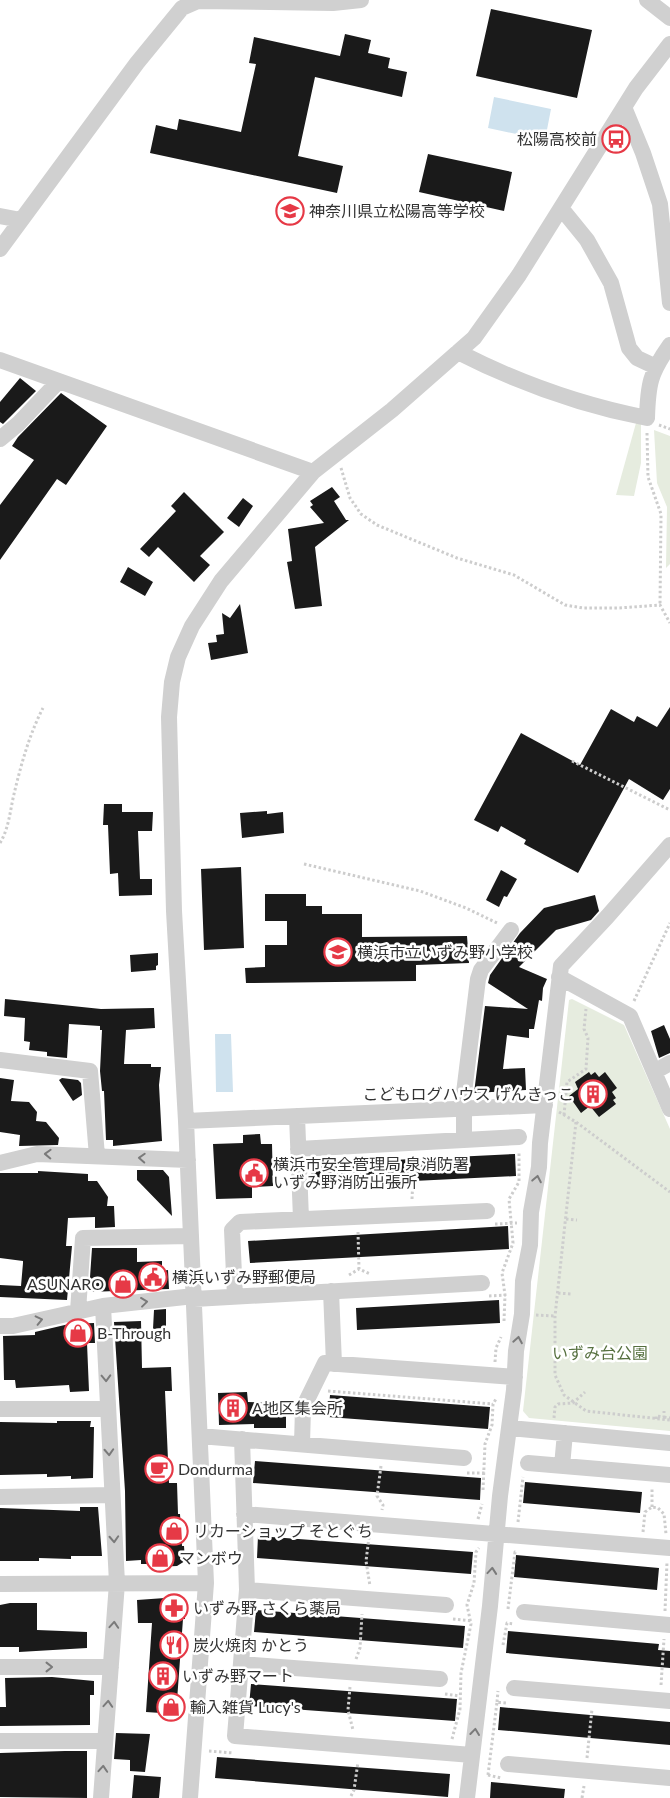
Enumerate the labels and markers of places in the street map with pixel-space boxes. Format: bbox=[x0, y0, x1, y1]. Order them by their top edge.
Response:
bus stop icon: 松陽高校前 bbox=[601, 124, 631, 154]
place label: 松陽高校前 bbox=[517, 129, 597, 148]
school or university icon: 神奈川県立松陽高等学校 bbox=[275, 196, 305, 226]
place label: 神奈川県立松陽高等学校 bbox=[309, 201, 485, 220]
school or university icon: 横浜市立いずみ野小学校 bbox=[323, 937, 353, 967]
place label: 横浜市立いずみ野小学校 bbox=[357, 942, 533, 961]
building icon: こどもログハウス げんきっこ bbox=[578, 1079, 608, 1109]
place label: こどもログハウス げんきっこ bbox=[363, 1084, 574, 1103]
place label: 横浜市安全管理局 泉消防署 いずみ野消防出張所 bbox=[273, 1154, 469, 1191]
public building icon: 横浜市安全管理局 泉消防署 いずみ野消防出張所 bbox=[239, 1158, 269, 1188]
public building icon: 横浜いずみ野郵便局 bbox=[138, 1262, 168, 1292]
place label: 横浜いずみ野郵便局 bbox=[172, 1267, 316, 1286]
shop icon: ASUNARO bbox=[108, 1269, 138, 1299]
place label: ASUNARO bbox=[27, 1274, 104, 1293]
shop icon: B-Through bbox=[63, 1318, 93, 1348]
place label: B-Through bbox=[97, 1323, 171, 1342]
building icon: A地区集会所 bbox=[218, 1393, 248, 1423]
place label: A地区集会所 bbox=[252, 1398, 343, 1417]
cafe icon: Dondurma bbox=[144, 1454, 174, 1484]
place label: Dondurma bbox=[178, 1459, 253, 1478]
shop icon: リカーショップ そとぐち bbox=[159, 1516, 189, 1546]
place label: リカーショップ そとぐち bbox=[193, 1521, 373, 1540]
shop icon: マンボウ bbox=[145, 1543, 175, 1573]
place label: マンボウ bbox=[179, 1548, 243, 1567]
pharmacy icon: いずみ野 さくら薬局 bbox=[159, 1593, 189, 1623]
place label: いずみ野 さくら薬局 bbox=[193, 1598, 341, 1617]
restaurant icon: 炭火焼肉 かとう bbox=[159, 1630, 189, 1660]
place label: 炭火焼肉 かとう bbox=[193, 1635, 309, 1654]
building icon: いずみ野マート bbox=[148, 1661, 178, 1691]
place label: いずみ野マート bbox=[182, 1666, 294, 1685]
shop icon: 輸入雑貨 Lucy's bbox=[156, 1692, 186, 1722]
place label: 輸入雑貨 Lucy's bbox=[190, 1697, 301, 1716]

